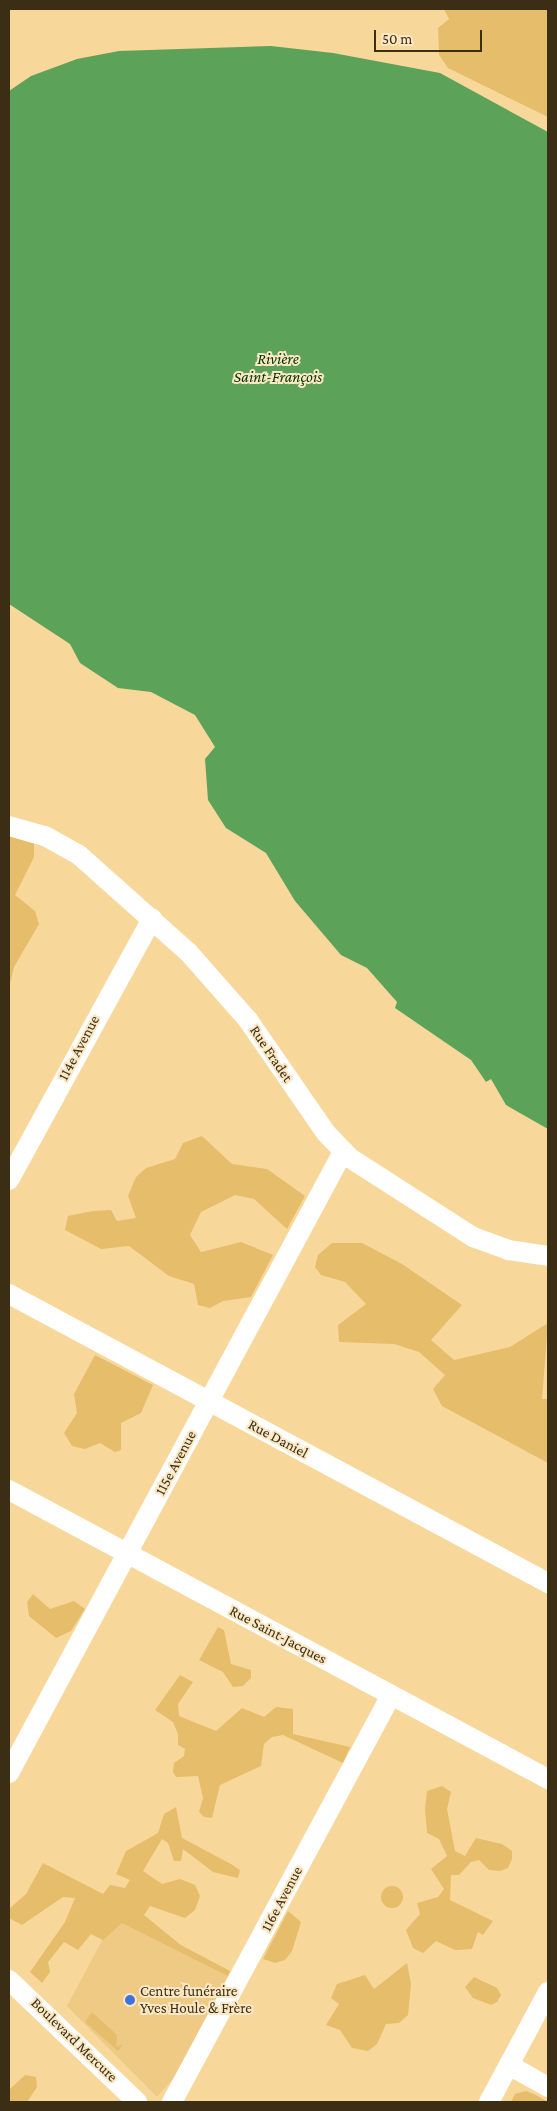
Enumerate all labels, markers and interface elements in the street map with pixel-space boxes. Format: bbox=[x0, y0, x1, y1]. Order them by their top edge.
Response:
scale bar bbox=[377, 20, 484, 52]
text: 50 m bbox=[382, 31, 412, 47]
water label: Rivière Saint-François bbox=[234, 349, 322, 387]
street label: 114e Avenue bbox=[54, 1012, 104, 1084]
street label: Rue Fradet bbox=[246, 1022, 296, 1086]
street label: Rue Daniel bbox=[245, 1416, 311, 1462]
street label: 115e Avenue bbox=[151, 1428, 201, 1498]
street label: Rue Saint-Jacques bbox=[226, 1602, 330, 1668]
street label: 116e Avenue bbox=[257, 1863, 307, 1935]
place label: Centre funéraire Yves Houle & Frère bbox=[140, 1982, 252, 2017]
street label: Boulevard Mercure bbox=[27, 1994, 121, 2086]
marker: Centre funéraire Yves Houle & Frère bbox=[124, 1994, 136, 2006]

